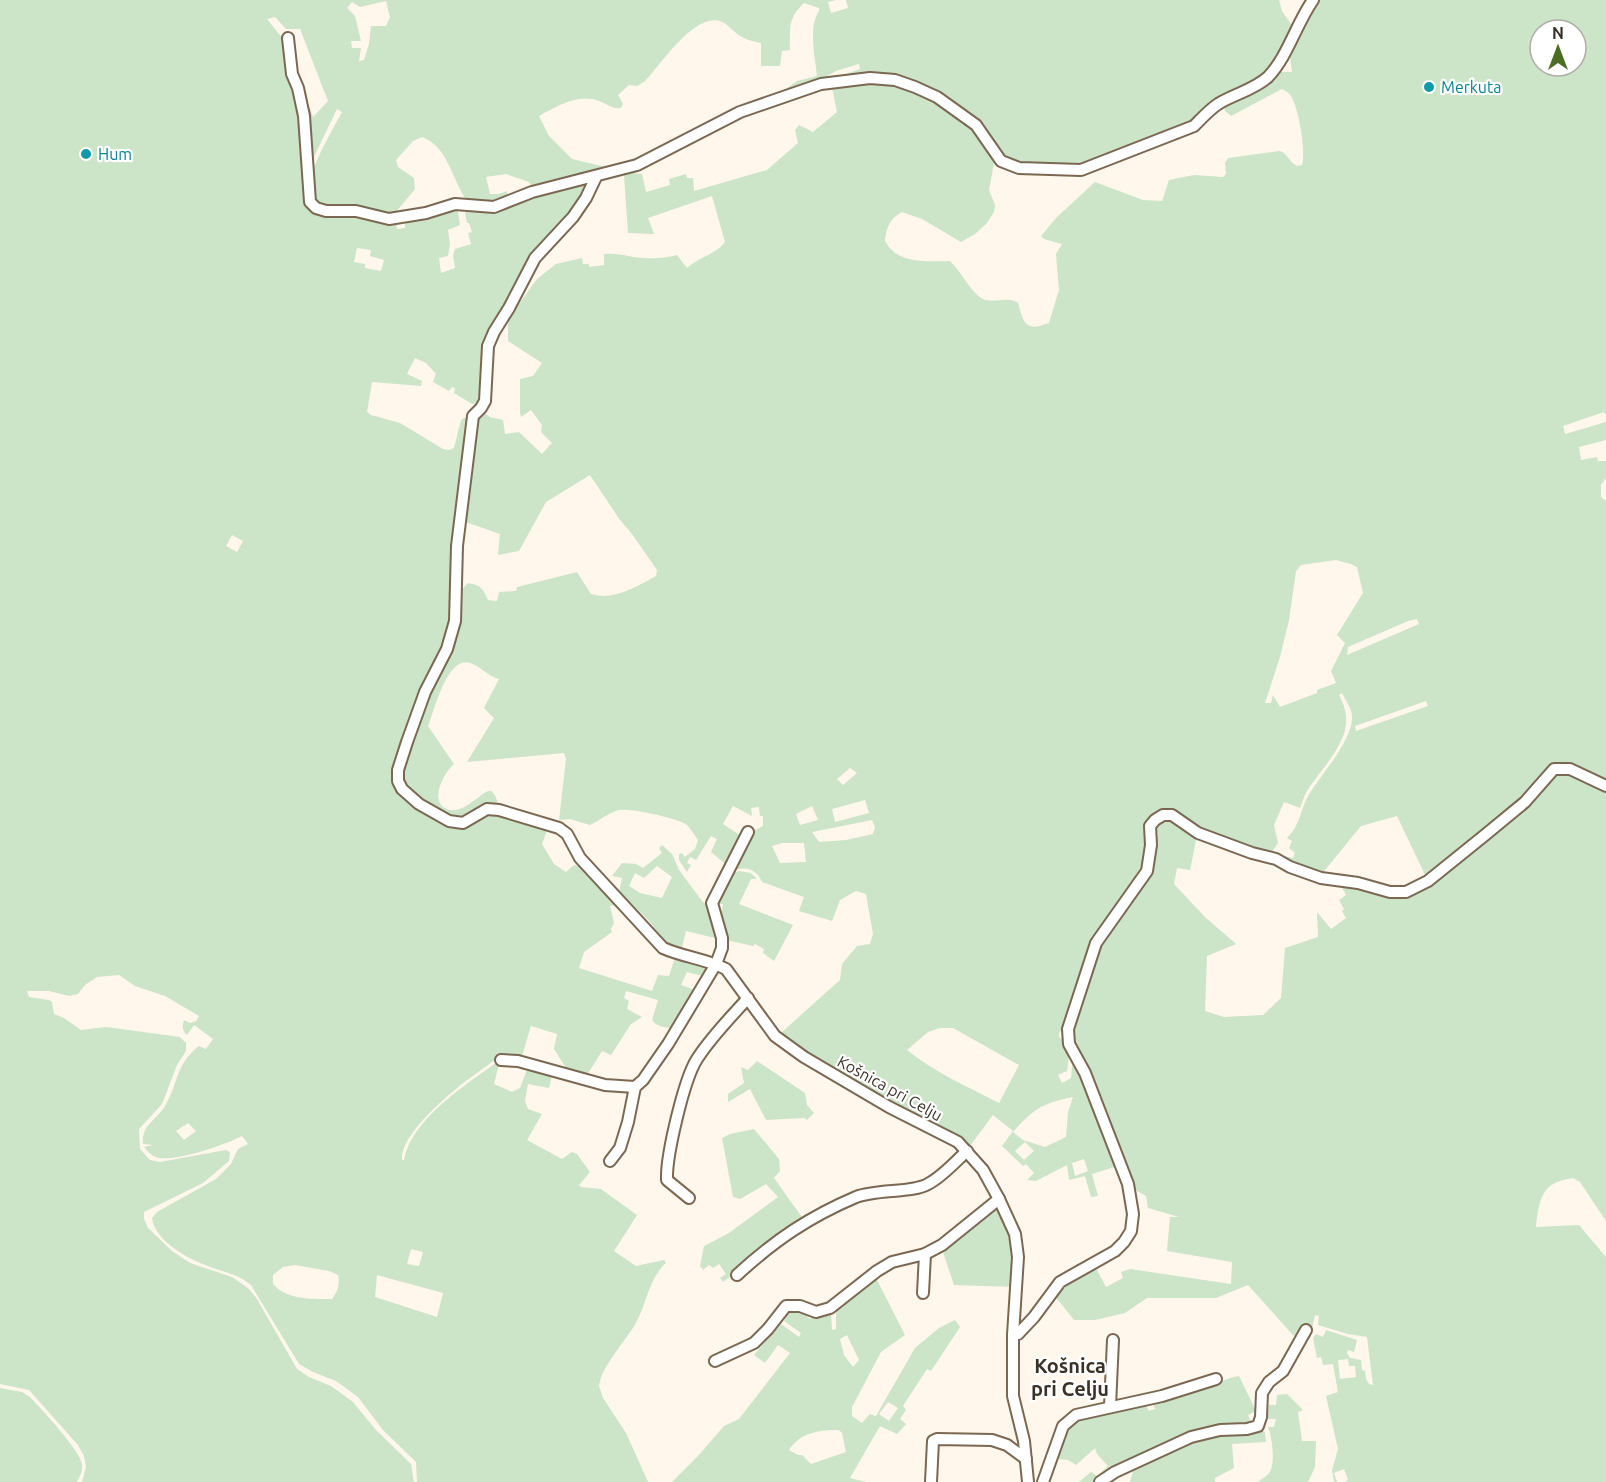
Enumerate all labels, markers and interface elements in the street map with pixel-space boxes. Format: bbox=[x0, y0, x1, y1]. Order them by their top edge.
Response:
north arrow bbox=[1528, 18, 1588, 78]
text: N bbox=[1552, 24, 1564, 42]
place label: Merkuta bbox=[1441, 78, 1501, 96]
marker: Merkuta bbox=[1422, 80, 1436, 94]
place label: Hum bbox=[98, 145, 132, 163]
marker: Hum bbox=[79, 147, 93, 161]
street label: Košnica pri Celju bbox=[834, 1052, 946, 1124]
district label: Košnica pri Celju bbox=[1031, 1354, 1109, 1400]

